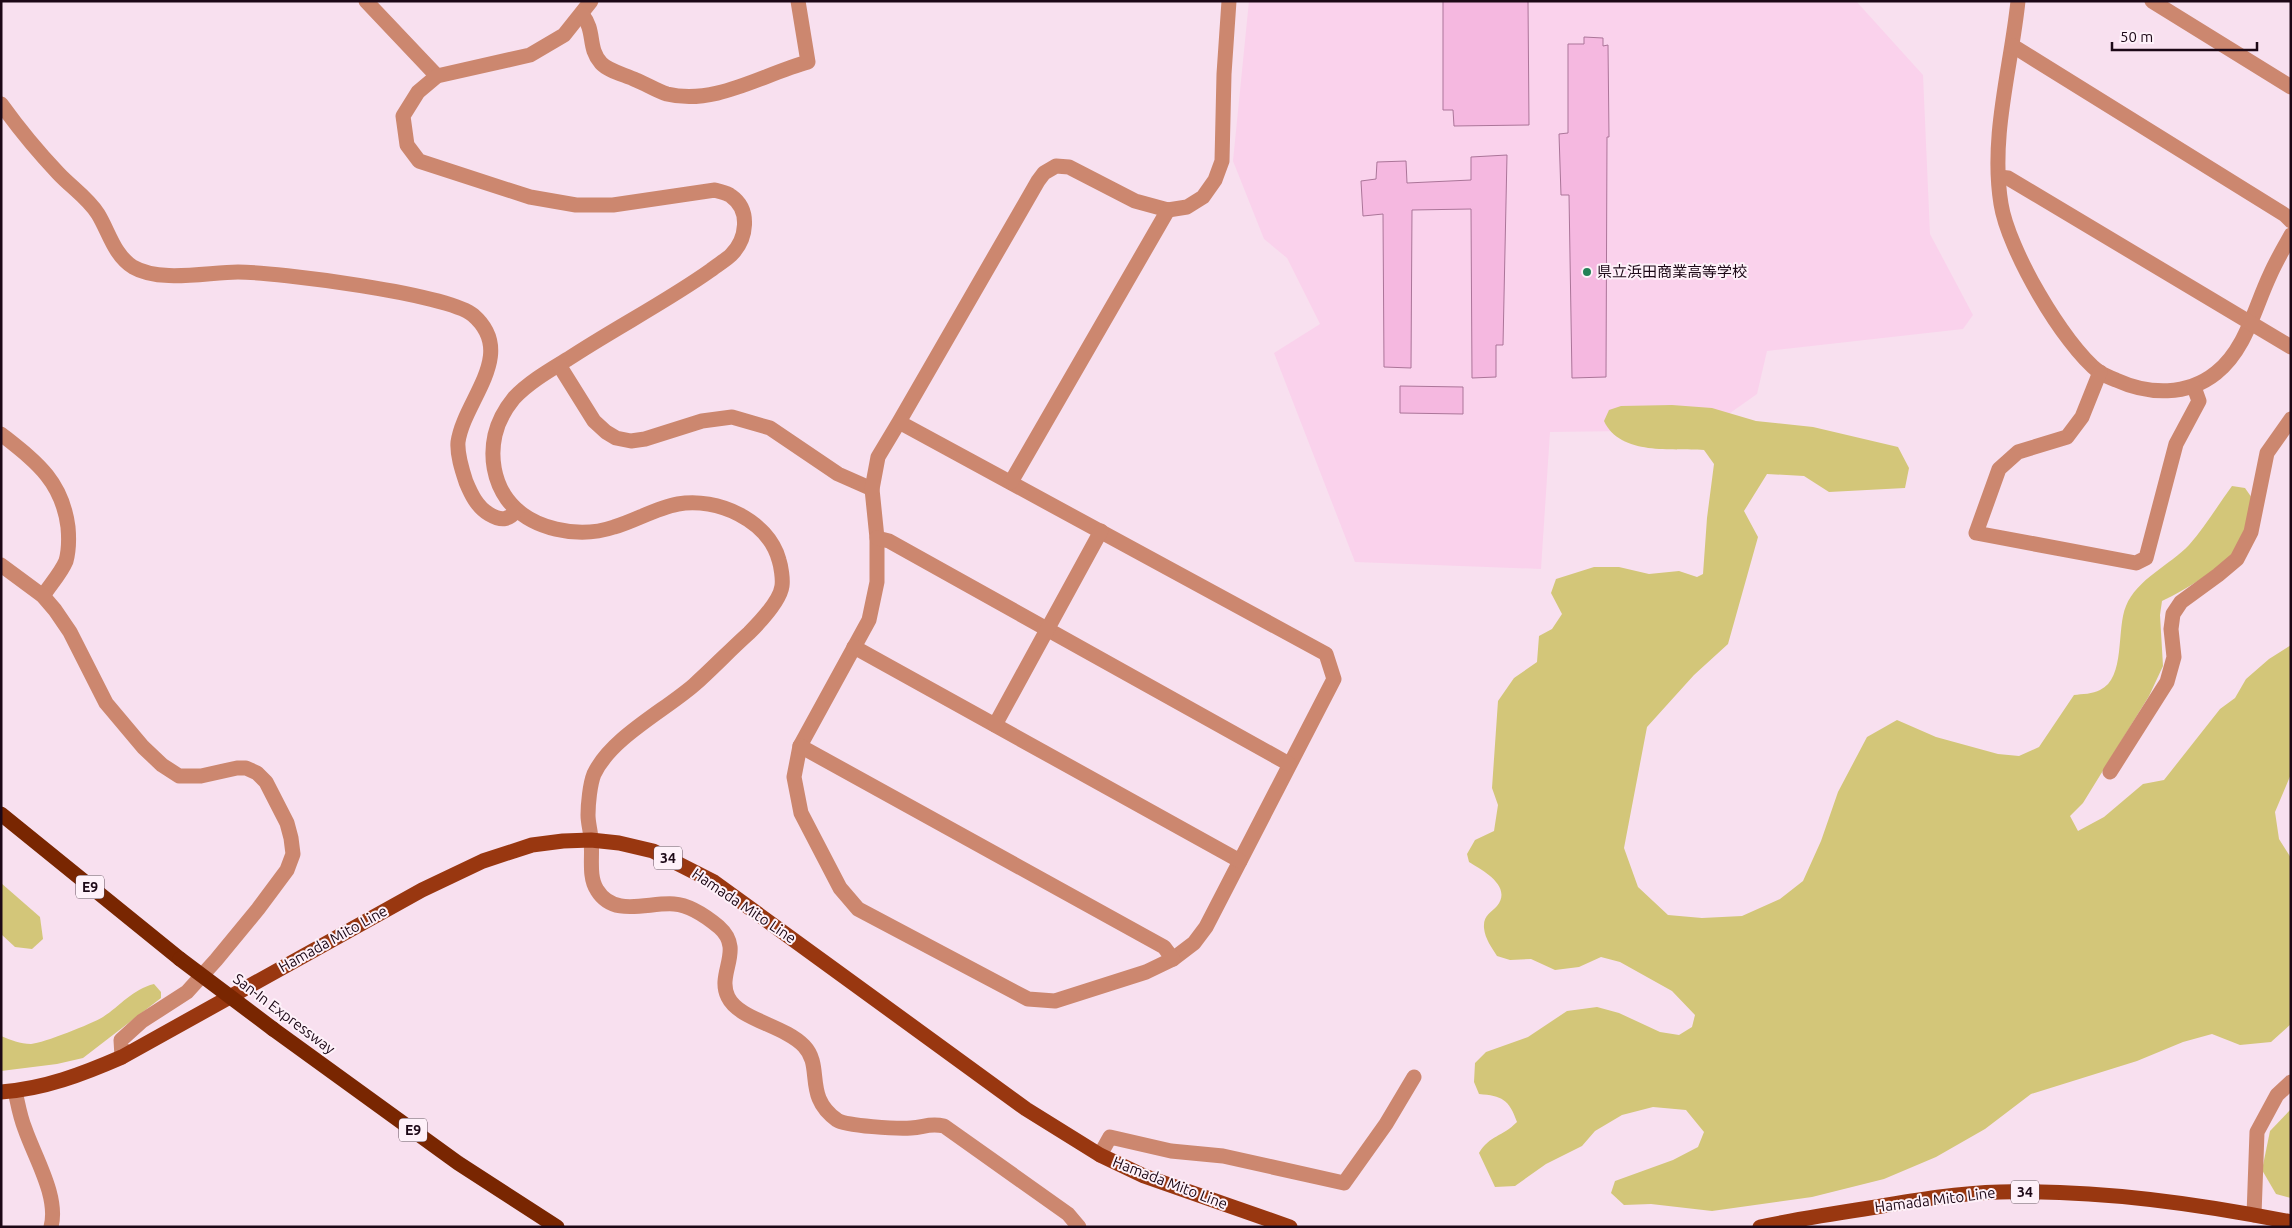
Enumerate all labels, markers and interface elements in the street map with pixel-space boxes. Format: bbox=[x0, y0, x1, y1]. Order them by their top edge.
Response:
scale bar bbox=[2112, 20, 2257, 52]
text: 50 m bbox=[2120, 28, 2153, 45]
place label: 県立浜田商業高等学校 bbox=[1597, 263, 1747, 280]
marker: 県立浜田商業高等学校 bbox=[1581, 266, 1593, 278]
road number: 34 bbox=[654, 846, 682, 870]
street label: Hamada Mito Line bbox=[689, 865, 799, 947]
road number: E9 bbox=[76, 876, 104, 899]
street label: Hamada Mito Line bbox=[275, 902, 390, 975]
street label: San-In Expressway bbox=[230, 970, 338, 1057]
road number: E9 bbox=[399, 1118, 427, 1142]
street label: Hamada Mito Line bbox=[1110, 1153, 1230, 1212]
road number: 34 bbox=[2011, 1180, 2039, 1204]
street label: Hamada Mito Line bbox=[1874, 1184, 1996, 1215]

